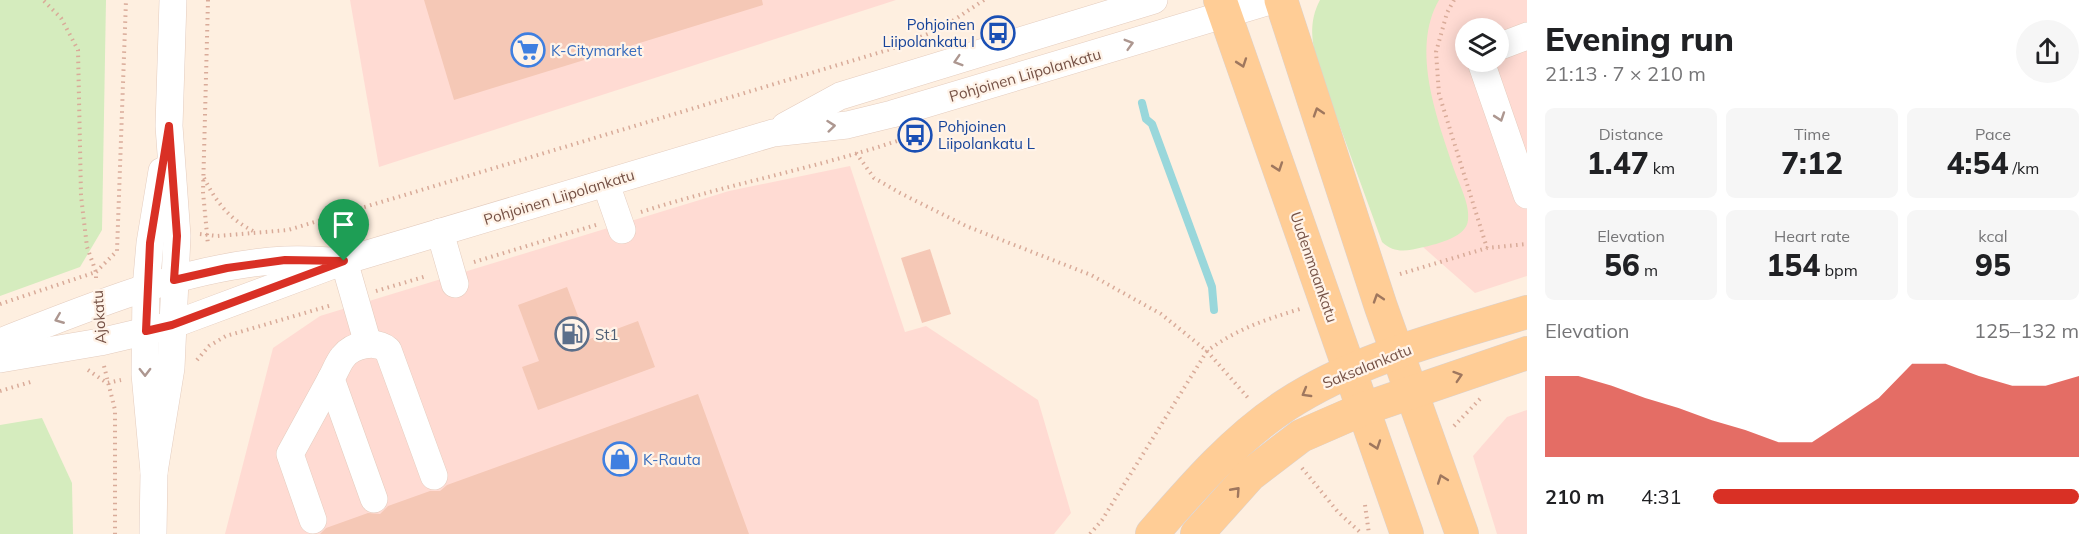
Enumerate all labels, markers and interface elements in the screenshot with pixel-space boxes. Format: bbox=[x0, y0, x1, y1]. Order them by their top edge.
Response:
place label: Pohjoinen Liipolankatu I bbox=[882, 15, 975, 51]
bus stop icon: Pohjoinen Liipolankatu I bbox=[980, 15, 1016, 51]
map controls bbox=[1455, 18, 1509, 72]
button: layers bbox=[1455, 18, 1509, 72]
text: Evening run bbox=[1545, 18, 1734, 59]
button: share bbox=[2016, 20, 2079, 83]
supermarket icon: K-Citymarket bbox=[510, 32, 546, 68]
one-way arrow bbox=[1123, 39, 1134, 51]
place label: K-Citymarket bbox=[551, 41, 642, 60]
street label: Pohjoinen Liipolankatu bbox=[947, 44, 1103, 106]
one-way arrow bbox=[953, 54, 964, 66]
one-way arrow bbox=[1234, 58, 1247, 68]
text: 21:13 · 7 × 210 m bbox=[1545, 61, 1706, 86]
one-way arrow bbox=[1313, 107, 1326, 118]
one-way arrow bbox=[1493, 111, 1505, 122]
bus stop icon: Pohjoinen Liipolankatu L bbox=[897, 117, 933, 153]
place label: Pohjoinen Liipolankatu L bbox=[938, 117, 1035, 153]
one-way arrow bbox=[827, 120, 836, 133]
text: Distance bbox=[1599, 124, 1663, 144]
text: Time bbox=[1794, 124, 1830, 144]
text: Pace bbox=[1975, 124, 2011, 144]
text: 1.47 bbox=[1587, 144, 1649, 182]
text: 7:12 bbox=[1781, 144, 1843, 182]
text: 4:54 bbox=[1947, 144, 2008, 182]
text: km bbox=[1649, 158, 1675, 178]
text: /km bbox=[2008, 158, 2039, 178]
one-way arrow bbox=[1271, 161, 1284, 172]
street label: Pohjoinen Liipolankatu bbox=[481, 165, 637, 229]
pin bbox=[318, 199, 369, 261]
icon: arrive bbox=[327, 208, 360, 241]
street label: Uudenmaankatu bbox=[1286, 209, 1342, 325]
text: Elevation bbox=[1597, 226, 1665, 246]
text: Heart rate bbox=[1774, 226, 1850, 246]
text: kcal bbox=[1978, 226, 2008, 246]
text: 56 bbox=[1604, 246, 1640, 284]
text: 154 bbox=[1766, 246, 1820, 284]
text: 95 bbox=[1975, 246, 2011, 284]
text: m bbox=[1640, 260, 1658, 280]
text: bpm bbox=[1820, 260, 1858, 280]
street label: Ajokatu bbox=[88, 290, 110, 344]
one-way arrow bbox=[1373, 293, 1386, 304]
one-way arrow bbox=[55, 312, 66, 324]
fuel station icon: St1 bbox=[554, 316, 590, 352]
text: Elevation bbox=[1545, 318, 1630, 343]
text: 125–132 m bbox=[1974, 318, 2079, 343]
place label: St1 bbox=[595, 325, 619, 344]
street label: Saksalankatu bbox=[1320, 340, 1414, 392]
one-way arrow bbox=[139, 368, 151, 377]
one-way arrow bbox=[1452, 371, 1463, 383]
one-way arrow bbox=[1302, 386, 1312, 397]
one-way arrow bbox=[1369, 439, 1382, 450]
shop icon: K-Rauta bbox=[602, 441, 638, 477]
place label: K-Rauta bbox=[643, 450, 701, 469]
one-way arrow bbox=[1437, 474, 1449, 485]
text: 210 m bbox=[1545, 484, 1604, 509]
text: 4:31 bbox=[1641, 484, 1682, 509]
one-way arrow bbox=[1229, 487, 1240, 498]

